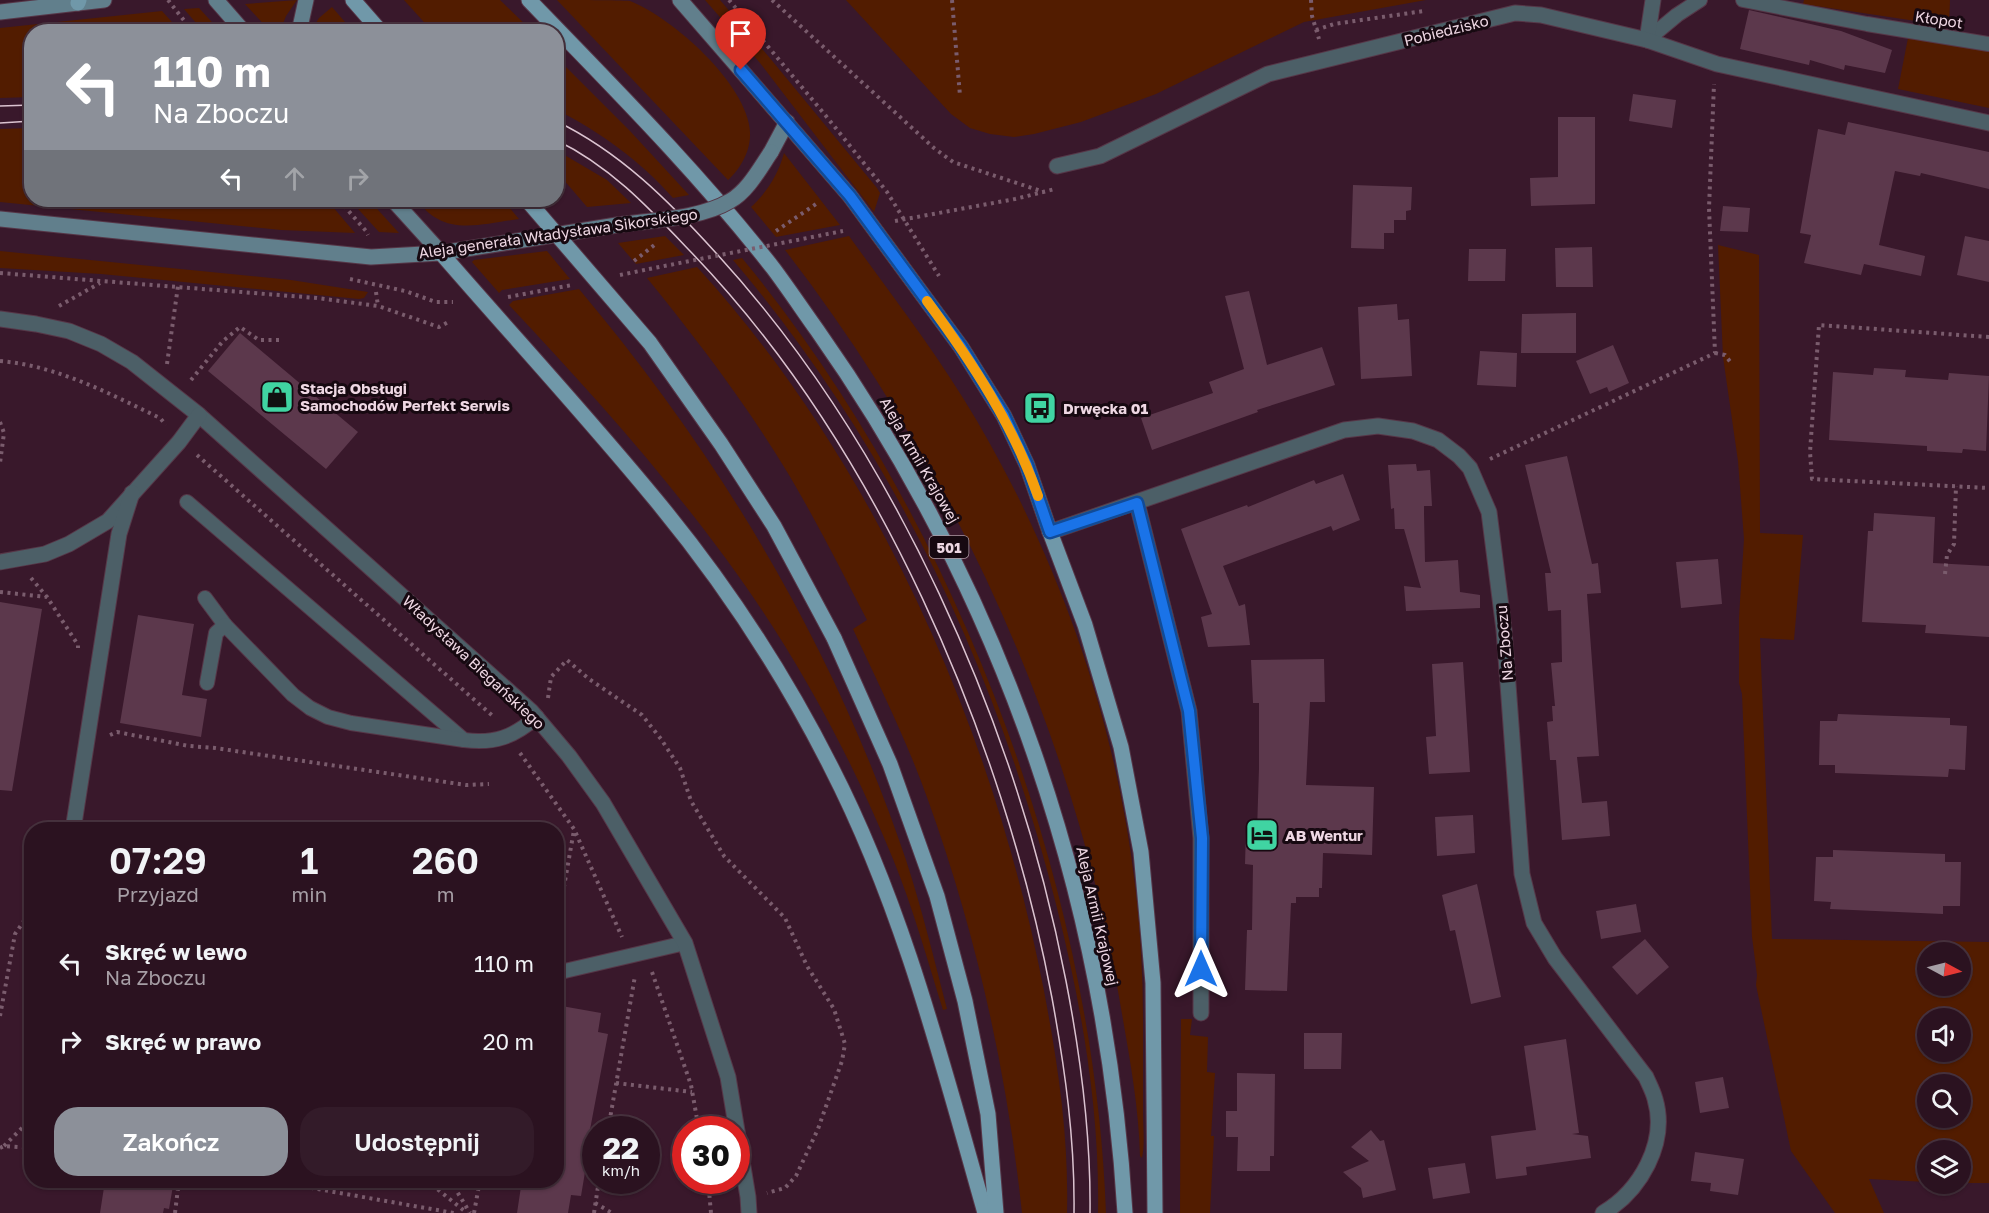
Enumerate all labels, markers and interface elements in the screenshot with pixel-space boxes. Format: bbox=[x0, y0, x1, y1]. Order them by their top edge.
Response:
street label: Kłopot bbox=[1914, 6, 1964, 32]
pin bbox=[715, 8, 766, 70]
street label: Pobiedzisko bbox=[1402, 11, 1490, 49]
icon: arrive bbox=[724, 17, 757, 50]
text: 110 m bbox=[153, 46, 271, 96]
icon: left bbox=[54, 48, 132, 126]
text: Na Zboczu bbox=[153, 97, 289, 129]
icon: left bbox=[215, 162, 248, 195]
icon: ahead bbox=[278, 162, 311, 195]
icon: right bbox=[341, 162, 374, 195]
street label: Aleja generała Władysława Sikorskiego bbox=[417, 205, 699, 261]
shop icon: Stacja Obsługi Samochodów Perfekt Serwis bbox=[259, 379, 295, 415]
place label: Stacja Obsługi Samochodów Perfekt Serwis bbox=[300, 379, 510, 414]
bus stop icon: Drwęcka 01 bbox=[1022, 390, 1058, 426]
street label: Aleja Armii Krajowej bbox=[877, 394, 963, 526]
place label: Drwęcka 01 bbox=[1063, 399, 1148, 417]
road number: 501 bbox=[930, 536, 968, 558]
street label: Władysława Biegańskiego bbox=[399, 591, 549, 733]
street label: Na Zboczu bbox=[1492, 604, 1516, 682]
hotel icon: AB Wentur bbox=[1244, 817, 1280, 853]
place label: AB Wentur bbox=[1285, 826, 1363, 844]
text: 07:29 bbox=[109, 839, 207, 882]
text: 1 bbox=[300, 839, 318, 882]
text: 260 bbox=[412, 839, 479, 882]
street label: Aleja Armii Krajowej bbox=[1073, 845, 1123, 987]
text: Przyjazd bbox=[117, 882, 199, 906]
text: min bbox=[292, 882, 327, 906]
text: m bbox=[437, 882, 454, 906]
position arrow bbox=[1169, 937, 1233, 1001]
text: Skręć w lewo bbox=[105, 938, 247, 965]
north arrow bbox=[1917, 942, 1971, 996]
map controls bbox=[1917, 942, 1971, 1194]
icon: left bbox=[54, 947, 87, 980]
text: 110 m bbox=[474, 950, 534, 977]
text: Na Zboczu bbox=[105, 965, 206, 989]
button: sound bbox=[1917, 1008, 1971, 1062]
icon: right bbox=[54, 1025, 87, 1058]
text: Skręć w prawo bbox=[105, 1028, 261, 1055]
text: 20 m bbox=[483, 1028, 534, 1055]
button: search bbox=[1917, 1074, 1971, 1128]
button: Zakończ bbox=[54, 1107, 288, 1176]
button: Udostępnij bbox=[300, 1107, 534, 1176]
speed limit sign: 30 bbox=[672, 1116, 750, 1194]
text: 22 bbox=[603, 1130, 639, 1166]
button: layers bbox=[1917, 1140, 1971, 1194]
text: km/h bbox=[602, 1161, 640, 1179]

